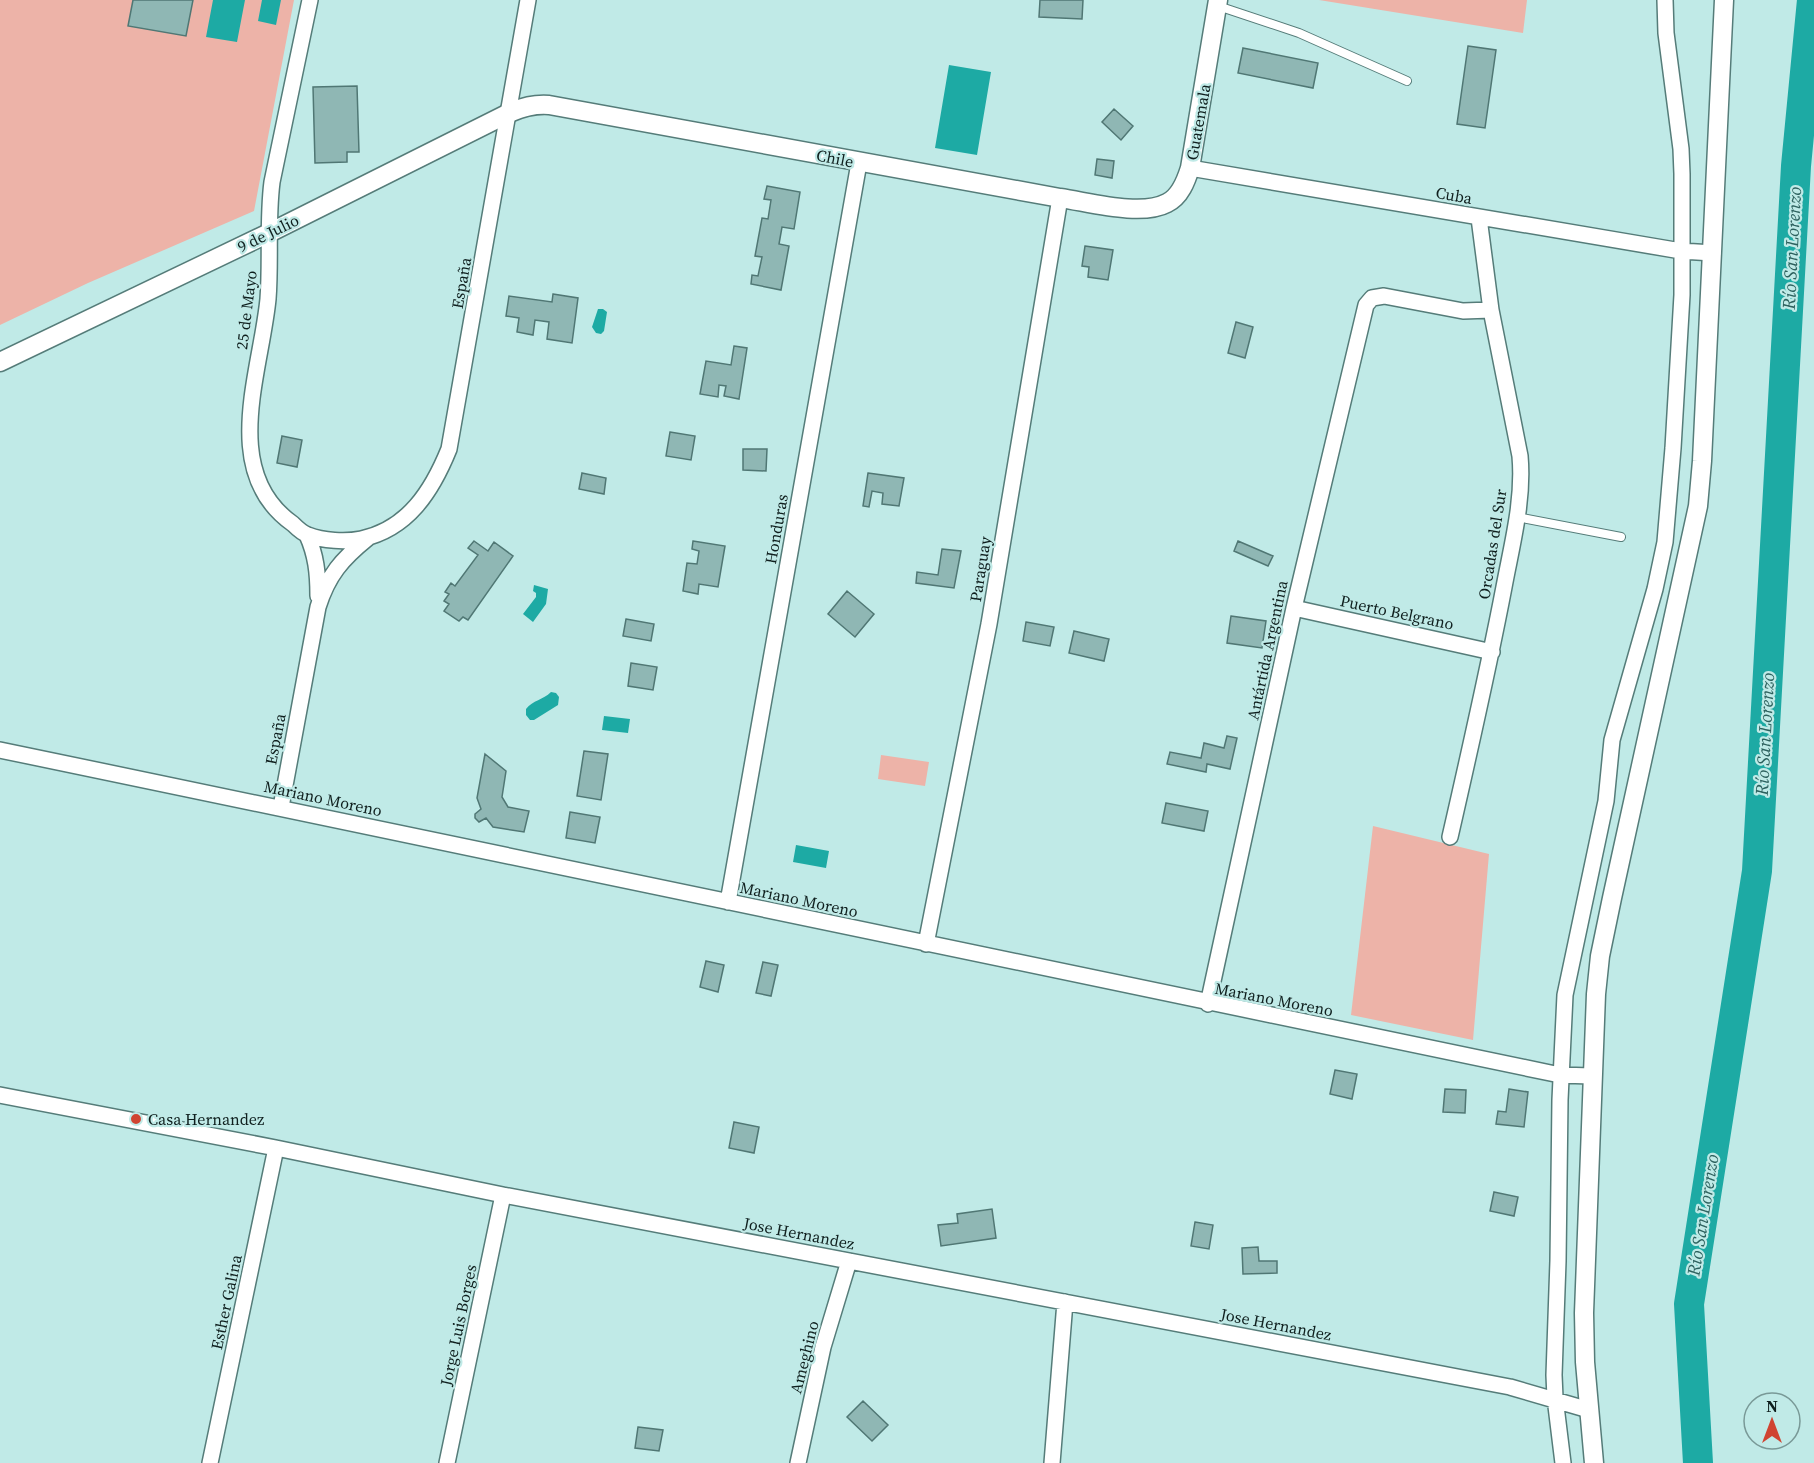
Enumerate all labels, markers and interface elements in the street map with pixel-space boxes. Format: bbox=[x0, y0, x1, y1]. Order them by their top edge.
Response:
street label: Guatemala bbox=[1180, 81, 1216, 162]
street label: Chile bbox=[815, 144, 855, 172]
street label: Cuba bbox=[1434, 181, 1475, 209]
water label: Río San Lorenzo bbox=[1776, 186, 1807, 311]
street label: 9 de Julio bbox=[234, 209, 303, 257]
street label: España bbox=[446, 255, 476, 310]
street label: 25 de Mayo bbox=[230, 269, 262, 351]
street label: Orcadas del Sur bbox=[1472, 487, 1512, 601]
street label: Honduras bbox=[759, 492, 793, 566]
street label: Paraguay bbox=[964, 534, 996, 603]
street label: Antártida Argentina bbox=[1241, 577, 1293, 722]
street label: Puerto Belgrano bbox=[1338, 589, 1456, 635]
water label: Río San Lorenzo bbox=[1749, 672, 1780, 797]
street label: España bbox=[259, 711, 291, 766]
street label: Mariano Moreno bbox=[262, 775, 384, 821]
street label: Mariano Moreno bbox=[738, 876, 860, 922]
street label: Mariano Moreno bbox=[1213, 977, 1335, 1021]
place label: Casa Hernandez bbox=[148, 1108, 264, 1130]
marker: Casa Hernandez bbox=[129, 1112, 143, 1126]
water label: Río San Lorenzo bbox=[1680, 1152, 1724, 1279]
street label: Jose Hernandez bbox=[741, 1211, 856, 1255]
street label: Esther Galina bbox=[205, 1252, 247, 1351]
street label: Jorge Luis Borges bbox=[434, 1262, 482, 1389]
street label: Jose Hernandez bbox=[1218, 1302, 1333, 1346]
street label: Ameghino bbox=[784, 1318, 824, 1396]
north arrow bbox=[1742, 1391, 1802, 1451]
text: N bbox=[1766, 1395, 1778, 1417]

